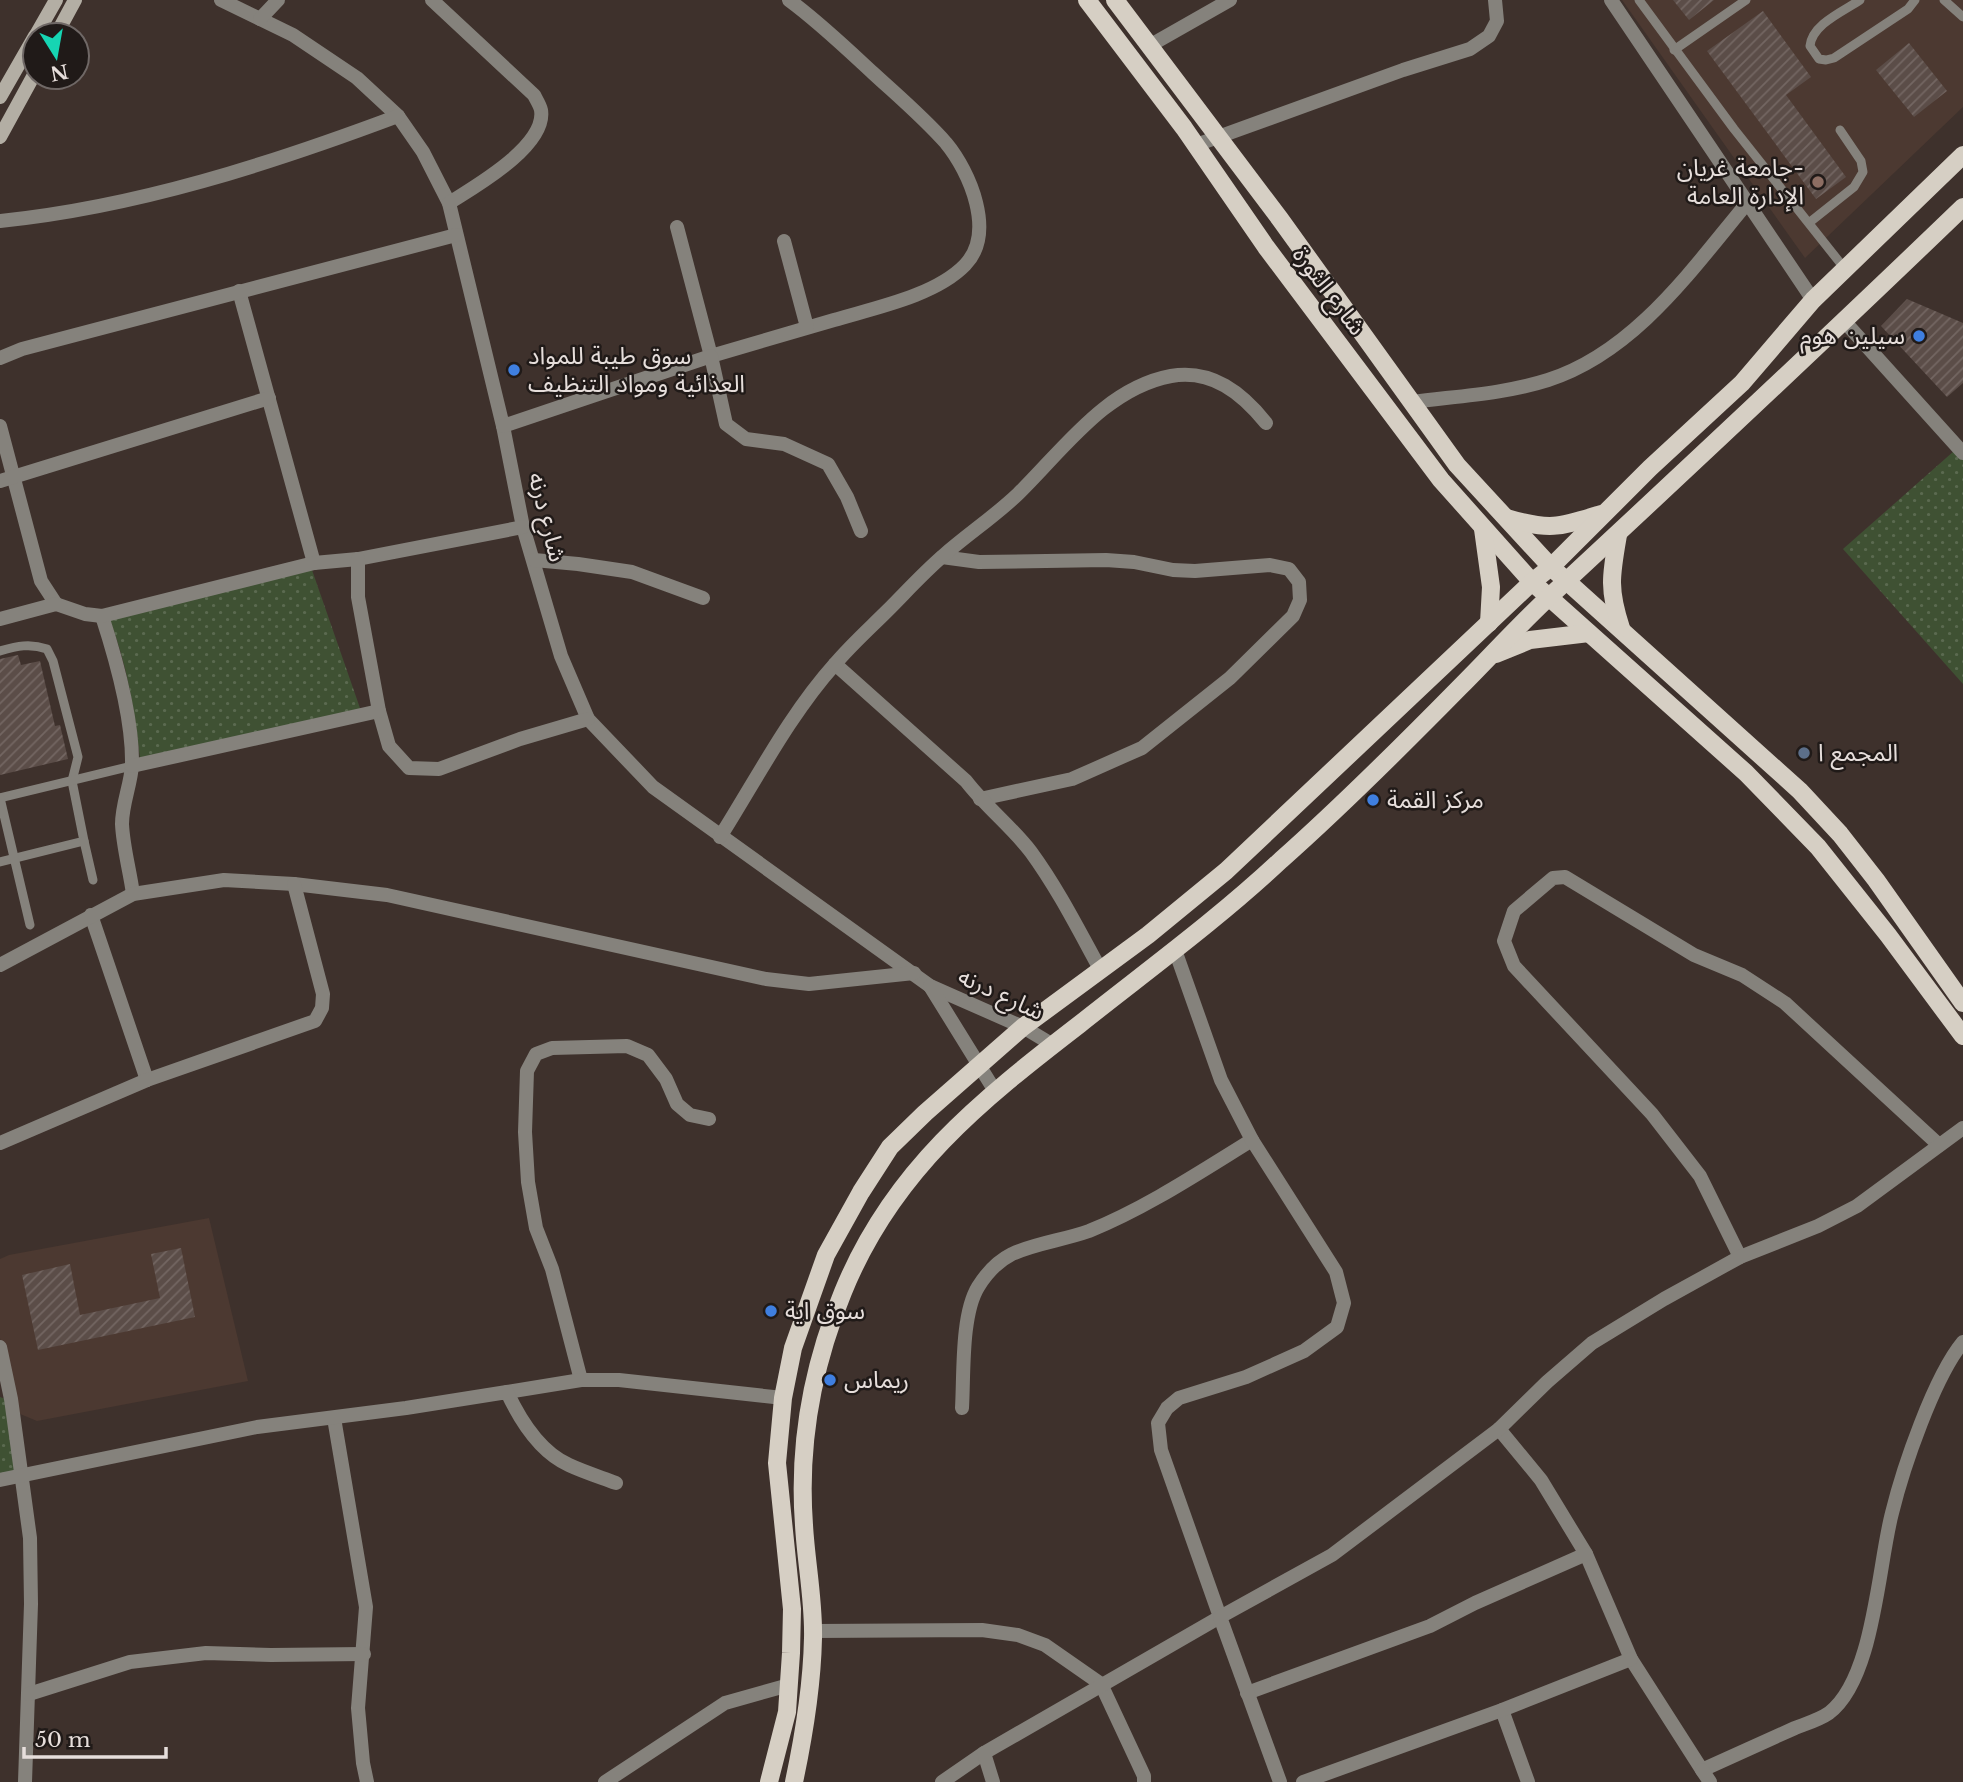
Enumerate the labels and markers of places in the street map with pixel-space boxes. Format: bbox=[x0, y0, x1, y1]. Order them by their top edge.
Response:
place label: جامعة غريان- الإدارة العامة bbox=[1677, 153, 1804, 212]
marker: جامعة غريان- الإدارة العامة bbox=[1810, 174, 1826, 190]
place label: سيلين هوم bbox=[1800, 321, 1905, 354]
marker: سيلين هوم bbox=[1911, 328, 1927, 344]
place label: سوق طيبة للمواد العذائية ومواد التنظيف bbox=[528, 341, 745, 398]
marker: سوق طيبة للمواد العذائية ومواد التنظيف bbox=[506, 362, 522, 378]
place label: المجمع ا bbox=[1818, 738, 1898, 770]
marker: المجمع ا bbox=[1796, 745, 1812, 761]
place label: مركز القمة bbox=[1387, 785, 1484, 814]
marker: مركز القمة bbox=[1365, 792, 1381, 808]
place label: سوق اية bbox=[785, 1296, 865, 1325]
marker: سوق اية bbox=[763, 1303, 779, 1319]
place label: ريماس bbox=[844, 1365, 909, 1394]
marker: ريماس bbox=[822, 1372, 838, 1388]

